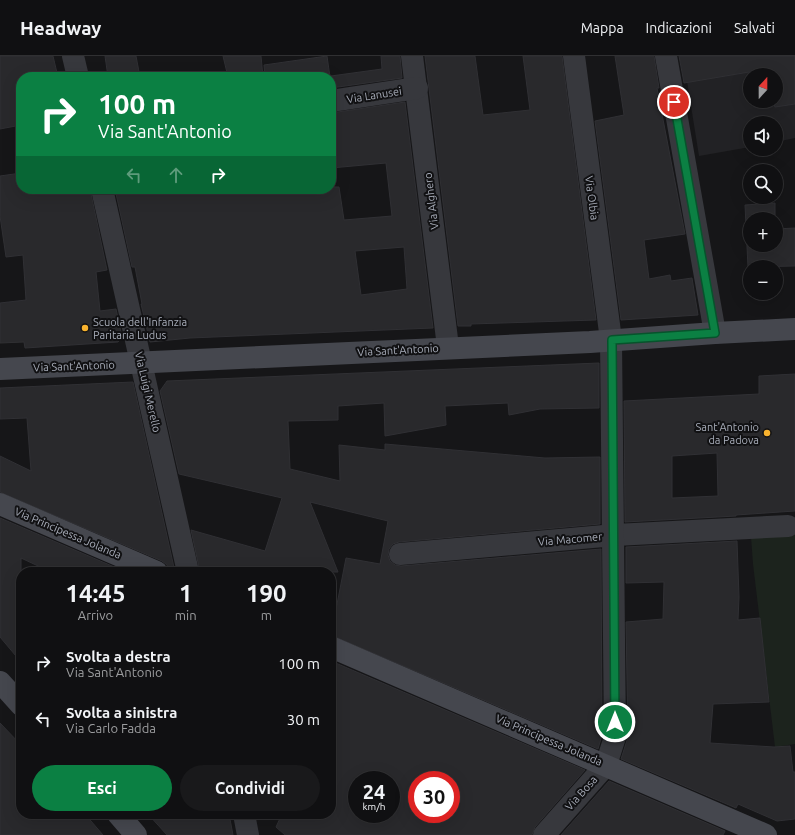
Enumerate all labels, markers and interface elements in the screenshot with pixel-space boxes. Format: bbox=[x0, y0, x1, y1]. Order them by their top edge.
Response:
text: Headway bbox=[20, 17, 101, 39]
text: Mappa bbox=[581, 20, 624, 36]
text: Indicazioni bbox=[646, 20, 712, 36]
text: Salvati bbox=[734, 20, 775, 36]
north arrow bbox=[743, 68, 783, 108]
map controls bbox=[743, 68, 783, 300]
street label: Via Lanusei bbox=[346, 85, 402, 105]
pin bbox=[657, 85, 691, 119]
icon: right bbox=[32, 88, 84, 140]
text: 100 m bbox=[98, 88, 176, 119]
icon: arrive bbox=[663, 91, 685, 113]
button: sound bbox=[743, 116, 783, 156]
text: Via Sant'Antonio bbox=[98, 121, 232, 141]
icon: left bbox=[123, 164, 145, 186]
icon: ahead bbox=[165, 164, 187, 186]
icon: right bbox=[207, 164, 229, 186]
button: search bbox=[743, 164, 783, 204]
street label: Via Alghero bbox=[422, 172, 440, 230]
street label: Via Olbia bbox=[583, 175, 601, 221]
button: + bbox=[743, 212, 783, 252]
button: − bbox=[743, 260, 783, 300]
place label: Scuola dell'Infanzia Paritaria Ludus bbox=[93, 316, 187, 341]
marker: Scuola dell'Infanzia Paritaria Ludus bbox=[80, 323, 90, 333]
street label: Via Sant'Antonio bbox=[357, 342, 439, 358]
street label: Via Luigi Merello bbox=[133, 351, 163, 433]
street label: Via Sant'Antonio bbox=[33, 359, 115, 373]
place label: Sant'Antonio da Padova bbox=[695, 421, 759, 446]
marker: Sant'Antonio da Padova bbox=[762, 428, 772, 438]
street label: Via Principessa Jolanda bbox=[13, 505, 123, 561]
street label: Via Macomer bbox=[537, 530, 604, 548]
text: 14:45 bbox=[65, 580, 125, 607]
text: 1 bbox=[179, 580, 192, 607]
text: 190 bbox=[246, 580, 287, 607]
text: Arrivo bbox=[78, 608, 113, 622]
text: min bbox=[175, 608, 197, 622]
text: m bbox=[261, 608, 272, 622]
text: Svolta a destra bbox=[66, 648, 171, 665]
icon: right bbox=[32, 652, 54, 674]
text: 100 m bbox=[278, 655, 320, 672]
text: Via Sant'Antonio bbox=[66, 665, 163, 679]
position arrow bbox=[594, 701, 636, 743]
text: Svolta a sinistra bbox=[66, 704, 177, 721]
icon: left bbox=[32, 708, 54, 730]
text: 30 m bbox=[287, 711, 320, 728]
street label: Via Principessa Jolanda bbox=[494, 712, 604, 768]
text: Via Carlo Fadda bbox=[66, 721, 156, 735]
button: Esci bbox=[32, 765, 172, 811]
button: Condividi bbox=[180, 765, 320, 811]
speed limit sign: 30 bbox=[408, 771, 460, 823]
street label: Via Bosa bbox=[562, 773, 600, 813]
text: 24 bbox=[363, 780, 385, 803]
text: km/h bbox=[362, 801, 386, 812]

